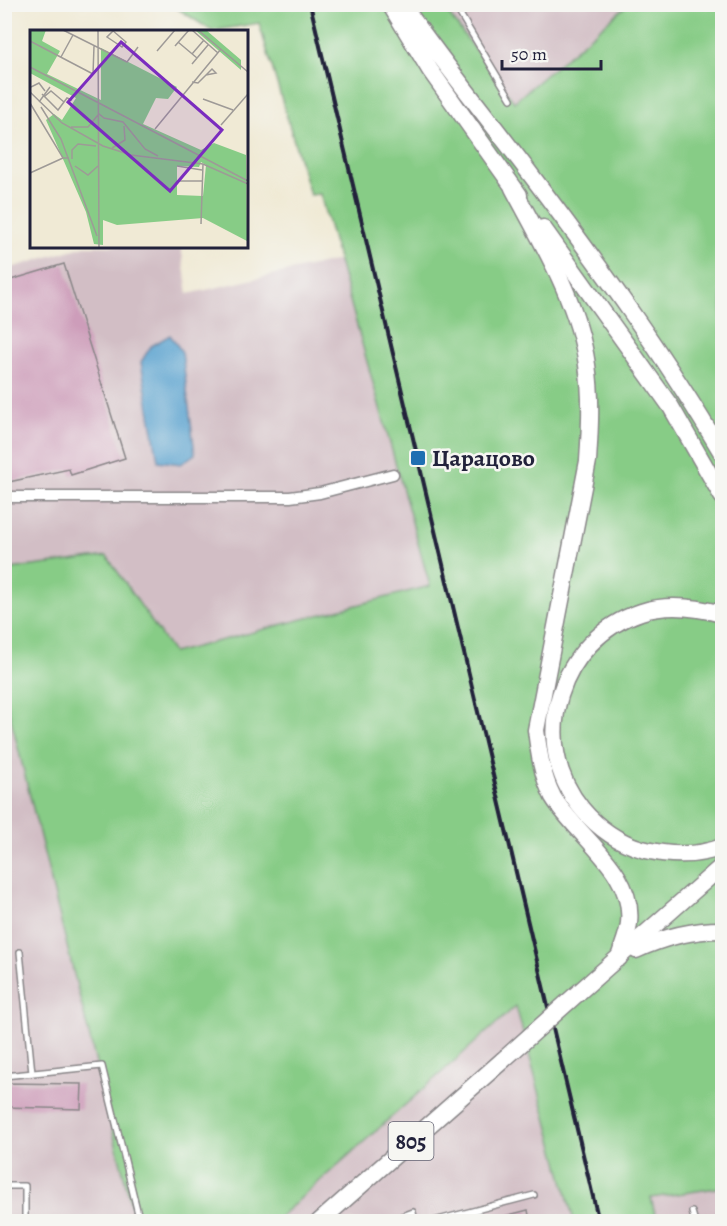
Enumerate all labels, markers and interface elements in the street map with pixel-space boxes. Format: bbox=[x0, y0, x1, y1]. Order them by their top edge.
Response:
inset map bbox=[30, 30, 248, 248]
scale bar bbox=[502, 33, 601, 71]
text: 50 m bbox=[511, 42, 547, 66]
place label: Царацово bbox=[432, 442, 535, 474]
marker: Царацово bbox=[409, 449, 427, 467]
road number: 805 bbox=[388, 1122, 434, 1160]

